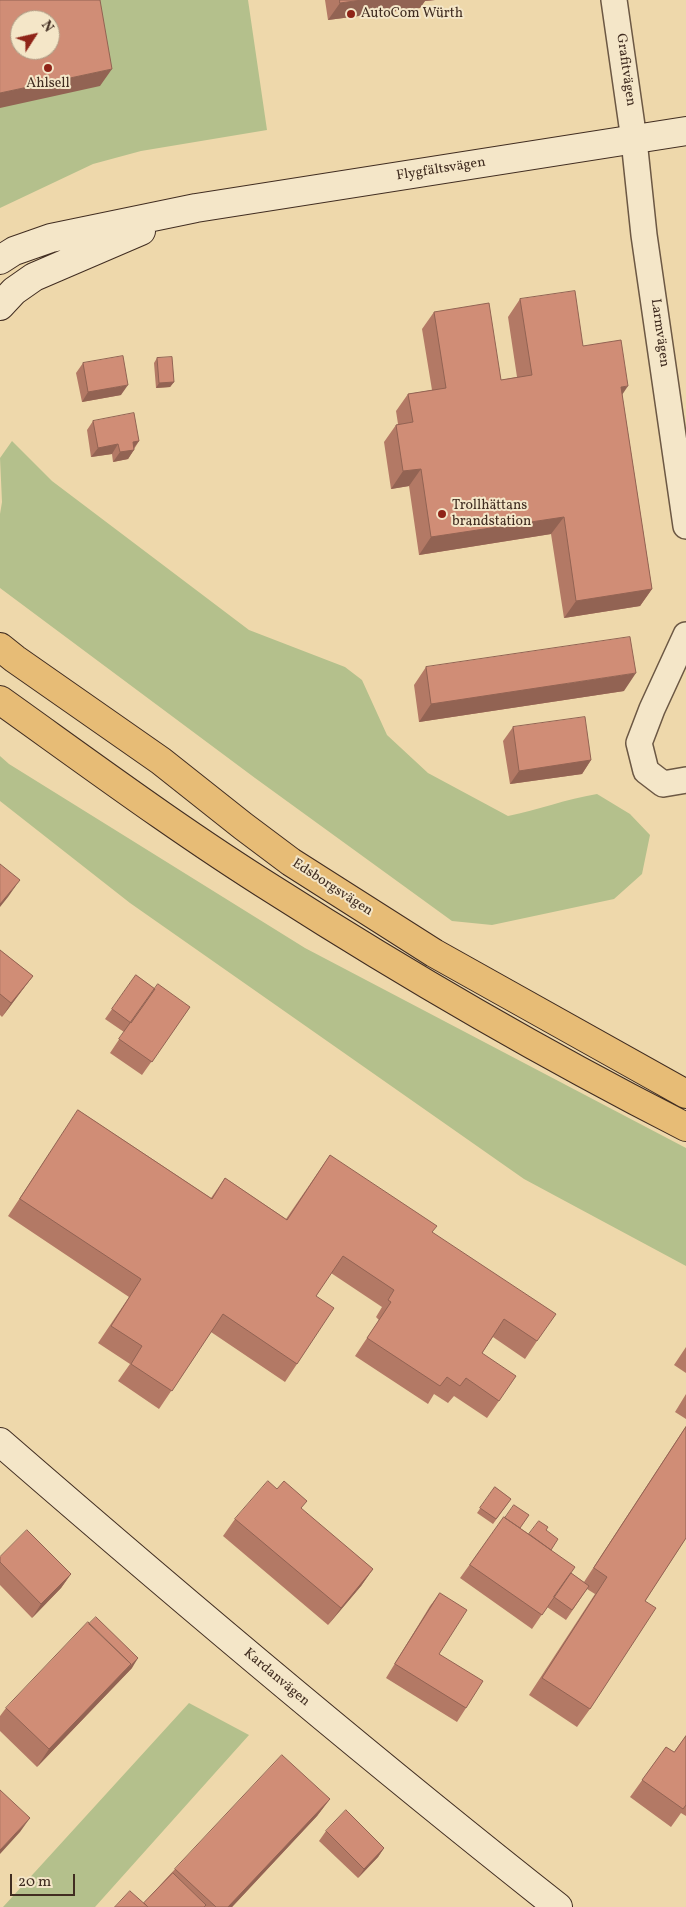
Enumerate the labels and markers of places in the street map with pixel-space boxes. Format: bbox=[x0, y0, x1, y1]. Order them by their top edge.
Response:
place label: AutoCom Würth bbox=[361, 6, 463, 22]
marker: AutoCom Würth bbox=[345, 8, 357, 20]
marker: Ahlsell bbox=[42, 62, 54, 74]
place label: Ahlsell bbox=[26, 76, 70, 92]
place label: Trollhättans brandstation bbox=[452, 498, 531, 530]
marker: Trollhättans brandstation bbox=[436, 508, 448, 520]

